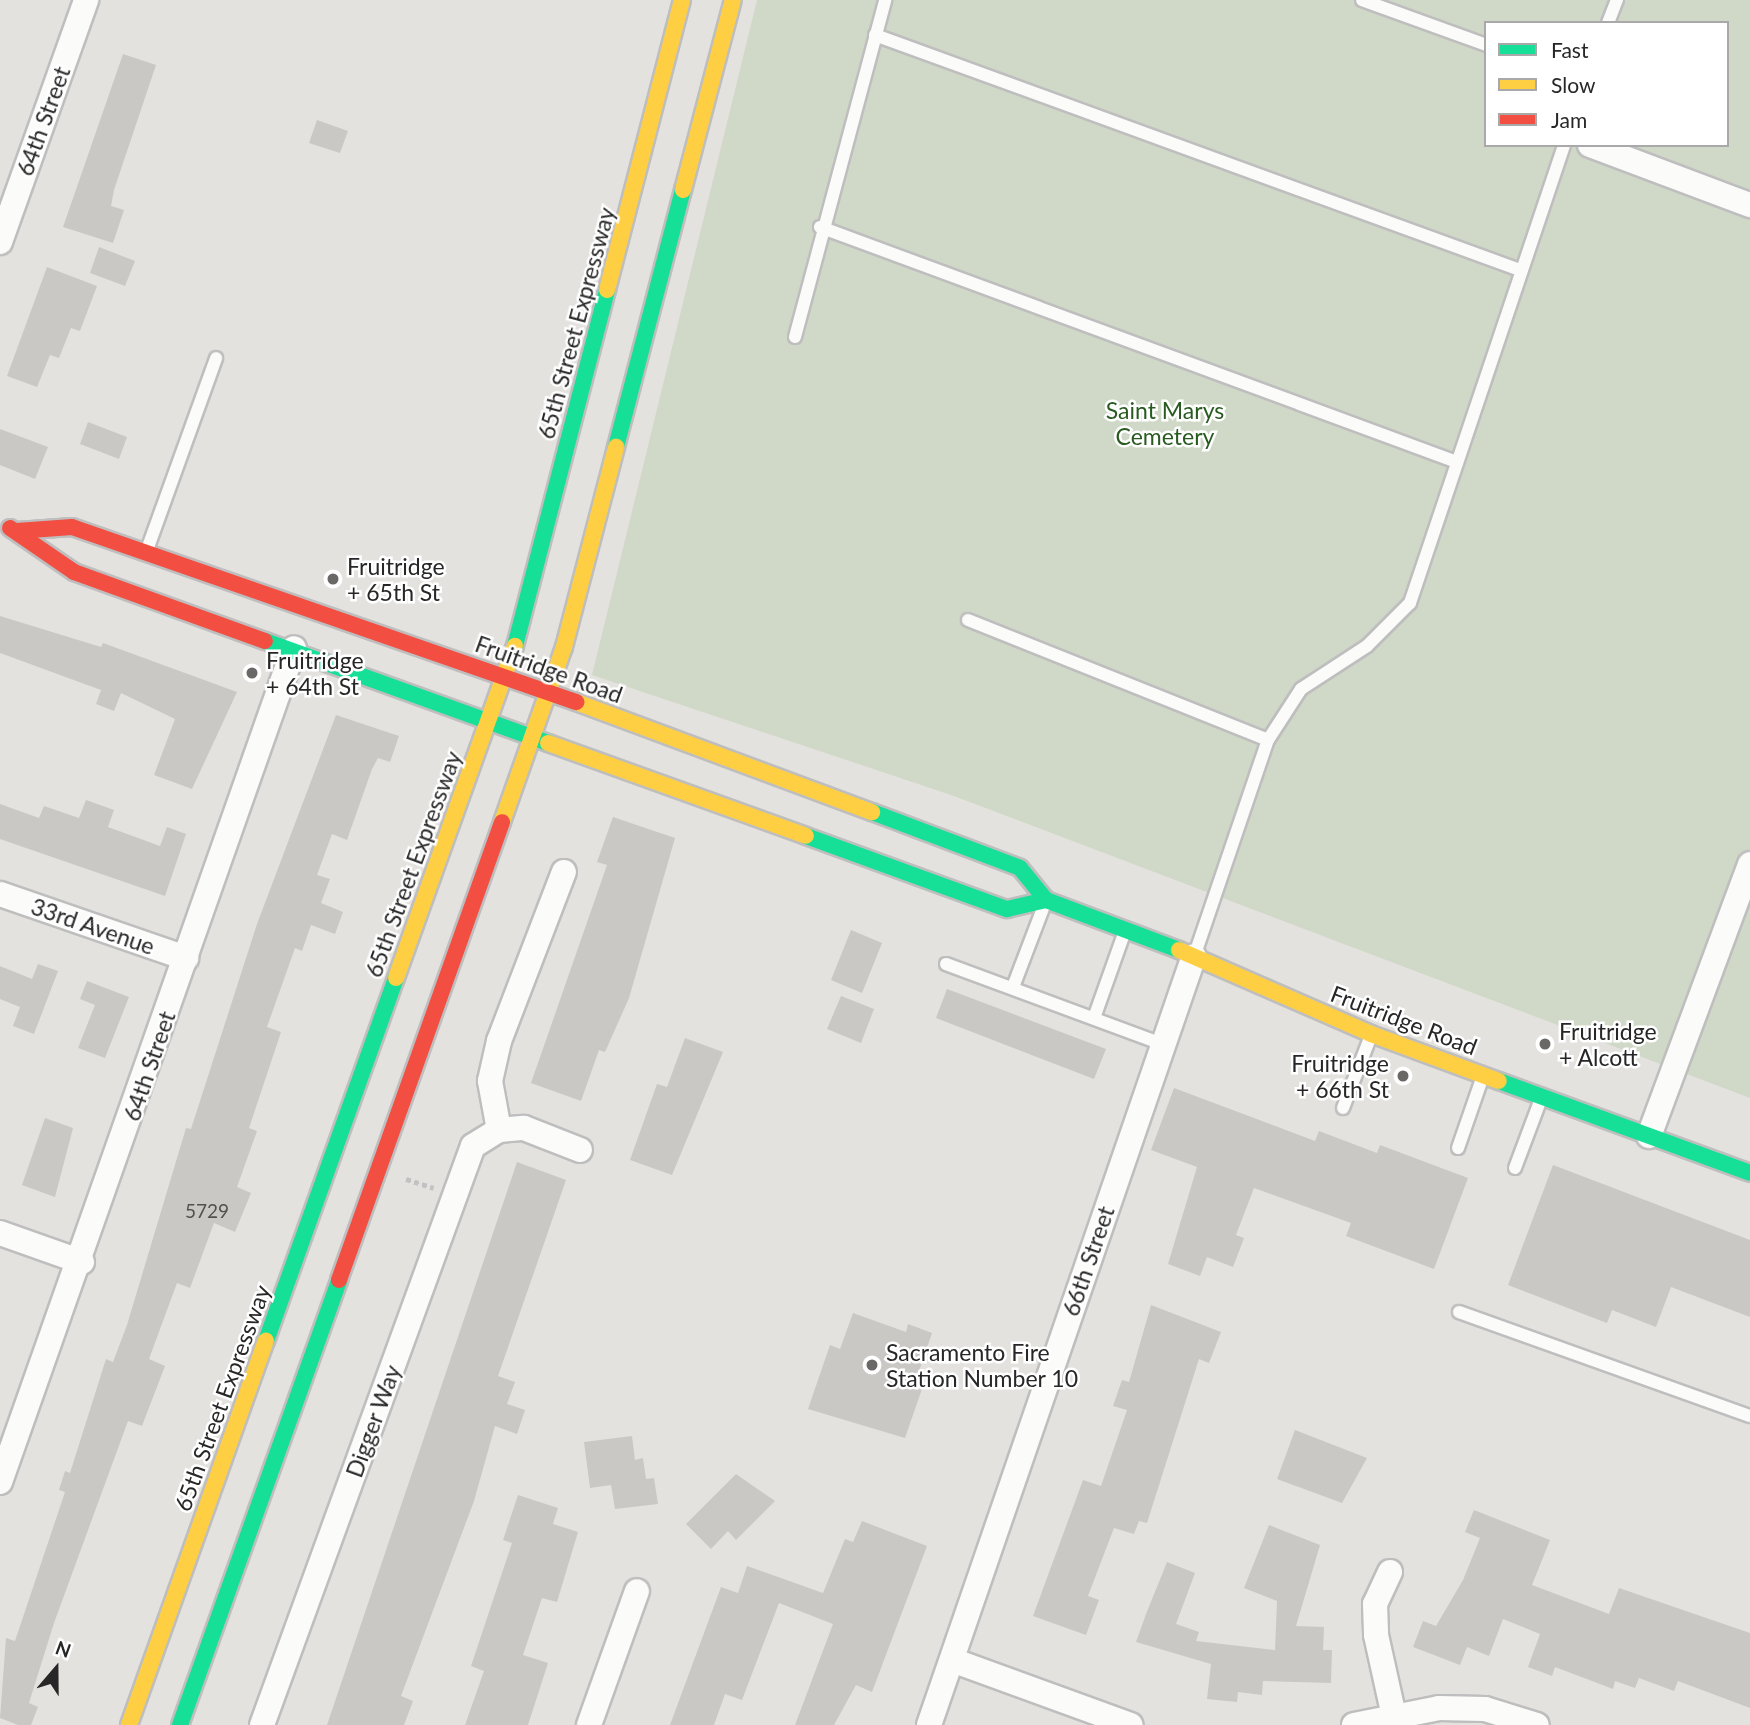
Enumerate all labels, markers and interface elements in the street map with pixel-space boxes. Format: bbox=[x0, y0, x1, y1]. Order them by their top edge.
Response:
legend bbox=[1484, 21, 1729, 147]
text: Fast bbox=[1551, 37, 1588, 62]
street label: 64th Street bbox=[11, 63, 75, 179]
text: Slow bbox=[1551, 72, 1595, 97]
text: Jam bbox=[1551, 107, 1587, 132]
street label: 65th Street Expressway bbox=[532, 204, 620, 442]
park label: Saint Marys Cemetery bbox=[1106, 396, 1224, 450]
place label: Fruitridge + 65th St bbox=[347, 552, 445, 606]
marker: Fruitridge + 65th St bbox=[325, 571, 341, 587]
street label: Fruitridge Road bbox=[472, 630, 626, 708]
place label: Fruitridge + 64th St bbox=[266, 646, 364, 700]
marker: Fruitridge + 64th St bbox=[244, 665, 260, 681]
street label: 65th Street Expressway bbox=[359, 747, 467, 981]
street label: 33rd Avenue bbox=[27, 892, 159, 960]
street label: Fruitridge Road bbox=[1327, 979, 1481, 1061]
street label: 64th Street bbox=[117, 1008, 181, 1124]
place label: Fruitridge + Alcott bbox=[1559, 1017, 1657, 1071]
marker: Fruitridge + Alcott bbox=[1537, 1036, 1553, 1052]
place label: Fruitridge + 66th St bbox=[1291, 1049, 1389, 1103]
marker: Fruitridge + 66th St bbox=[1395, 1068, 1411, 1084]
house number: 5729 bbox=[185, 1200, 229, 1222]
street label: 66th Street bbox=[1056, 1203, 1120, 1319]
street label: 65th Street Expressway bbox=[168, 1281, 276, 1515]
place label: Sacramento Fire Station Number 10 bbox=[886, 1338, 1078, 1392]
marker: Sacramento Fire Station Number 10 bbox=[864, 1357, 880, 1373]
street label: Digger Way bbox=[340, 1361, 406, 1481]
north arrow bbox=[21, 1634, 91, 1704]
text: N bbox=[53, 1635, 74, 1662]

